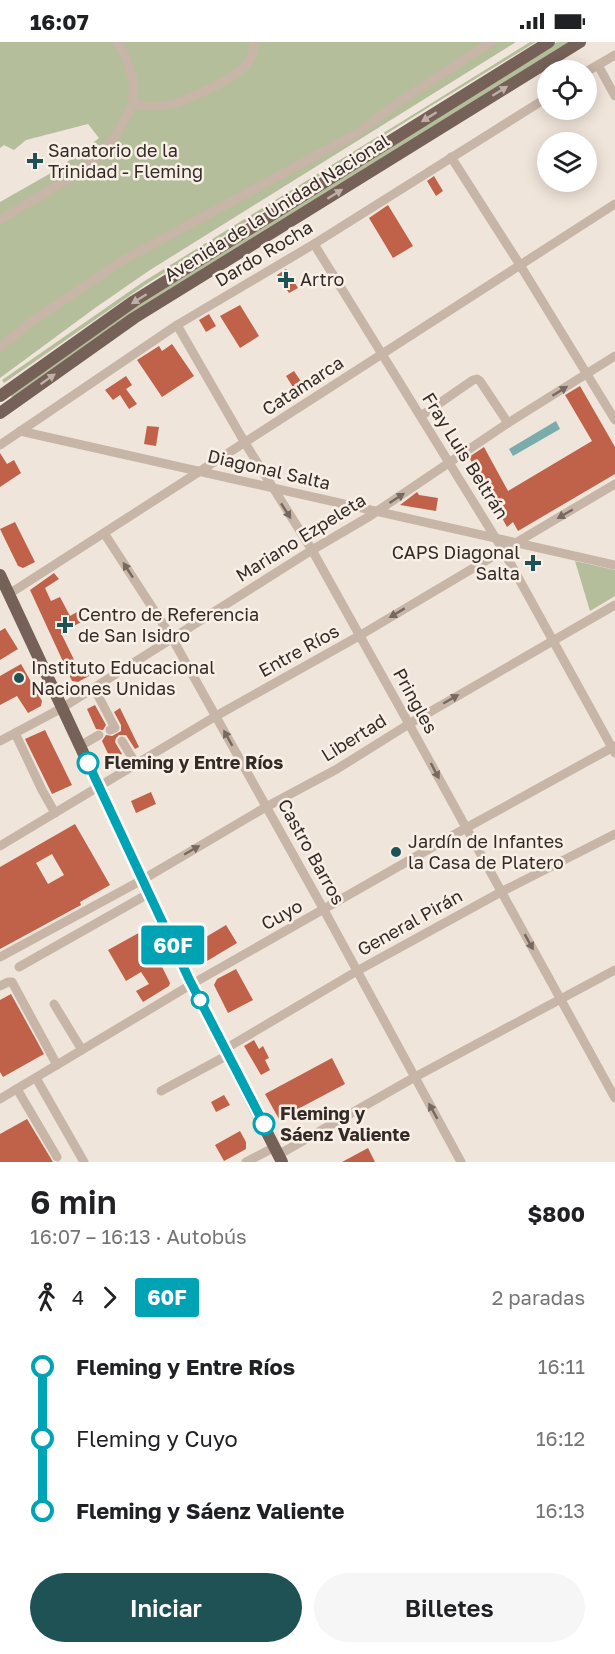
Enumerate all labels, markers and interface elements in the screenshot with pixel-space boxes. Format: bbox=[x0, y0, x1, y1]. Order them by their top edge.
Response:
text: 16:07 bbox=[30, 8, 89, 35]
map controls bbox=[537, 60, 597, 192]
button: locate bbox=[537, 60, 597, 120]
one-way arrow bbox=[492, 85, 509, 96]
one-way arrow bbox=[420, 112, 437, 123]
street label: Avenida de la Unidad Nacional bbox=[160, 128, 393, 286]
button: layers bbox=[537, 132, 597, 192]
place label: Sanatorio de la Trinidad - Fleming bbox=[48, 139, 203, 182]
marker: Sanatorio de la Trinidad - Fleming bbox=[26, 152, 44, 170]
one-way arrow bbox=[327, 188, 343, 199]
street label: Dardo Rocha bbox=[211, 215, 316, 291]
place label: Artro bbox=[300, 268, 344, 290]
marker: Artro bbox=[277, 271, 295, 289]
one-way arrow bbox=[130, 293, 147, 304]
street label: Catamarca bbox=[258, 351, 347, 420]
one-way arrow bbox=[39, 373, 55, 385]
one-way arrow bbox=[551, 386, 568, 397]
street label: Fray Luis Beltrán bbox=[418, 388, 514, 523]
street label: Diagonal Salta bbox=[206, 444, 333, 494]
street label: Mariano Ezpeleta bbox=[231, 488, 370, 586]
one-way arrow bbox=[388, 492, 404, 504]
one-way arrow bbox=[281, 502, 292, 519]
one-way arrow bbox=[557, 508, 573, 519]
place label: CAPS Diagonal Salta bbox=[392, 541, 520, 584]
marker: CAPS Diagonal Salta bbox=[524, 554, 542, 572]
one-way arrow bbox=[123, 562, 134, 578]
place label: Centro de Referencia de San Isidro bbox=[78, 603, 259, 646]
one-way arrow bbox=[389, 608, 405, 619]
marker: Centro de Referencia de San Isidro bbox=[56, 616, 74, 634]
street label: Entre Ríos bbox=[255, 619, 342, 681]
place label: Instituto Educacional Naciones Unidas bbox=[31, 656, 215, 699]
street label: Pringles bbox=[389, 664, 443, 737]
marker: Instituto Educacional Naciones Unidas bbox=[12, 671, 26, 685]
one-way arrow bbox=[443, 695, 460, 705]
street label: Libertad bbox=[317, 709, 390, 766]
one-way arrow bbox=[223, 729, 233, 746]
place label: Fleming y Entre Ríos bbox=[104, 751, 283, 773]
marker: Fleming y Entre Ríos bbox=[77, 752, 99, 774]
one-way arrow bbox=[430, 763, 440, 780]
street label: Castro Barros bbox=[274, 795, 350, 908]
place label: Jardín de Infantes la Casa de Platero bbox=[408, 830, 564, 873]
one-way arrow bbox=[184, 845, 200, 856]
marker: Jardín de Infantes la Casa de Platero bbox=[389, 845, 403, 859]
street label: General Pirán bbox=[353, 884, 466, 960]
street label: Cuyo bbox=[257, 894, 306, 934]
line badge: 60F bbox=[138, 926, 207, 964]
text: 60F bbox=[153, 932, 193, 958]
one-way arrow bbox=[524, 934, 534, 951]
unlabelled marker bbox=[191, 991, 209, 1009]
place label: Fleming y Sáenz Valiente bbox=[280, 1102, 410, 1145]
one-way arrow bbox=[428, 1102, 438, 1119]
marker: Fleming y Sáenz Valiente bbox=[253, 1113, 275, 1135]
text: 6 min bbox=[30, 1182, 117, 1221]
text: $800 bbox=[528, 1200, 585, 1227]
text: 16:07 – 16:13 · Autobús bbox=[30, 1224, 247, 1248]
icon: walk bbox=[30, 1281, 63, 1314]
icon: forward bbox=[93, 1281, 126, 1314]
text: 60F bbox=[147, 1284, 187, 1310]
text: 4 bbox=[72, 1285, 84, 1309]
text: 2 paradas bbox=[492, 1285, 585, 1309]
text: Fleming y Entre Ríos bbox=[76, 1353, 295, 1380]
text: 16:11 bbox=[538, 1354, 585, 1378]
text: Fleming y Cuyo bbox=[76, 1425, 238, 1452]
text: 16:12 bbox=[536, 1426, 585, 1450]
text: Fleming y Sáenz Valiente bbox=[76, 1497, 345, 1524]
text: 16:13 bbox=[536, 1498, 585, 1522]
button: Iniciar bbox=[30, 1573, 302, 1642]
button: Billetes bbox=[314, 1573, 585, 1642]

